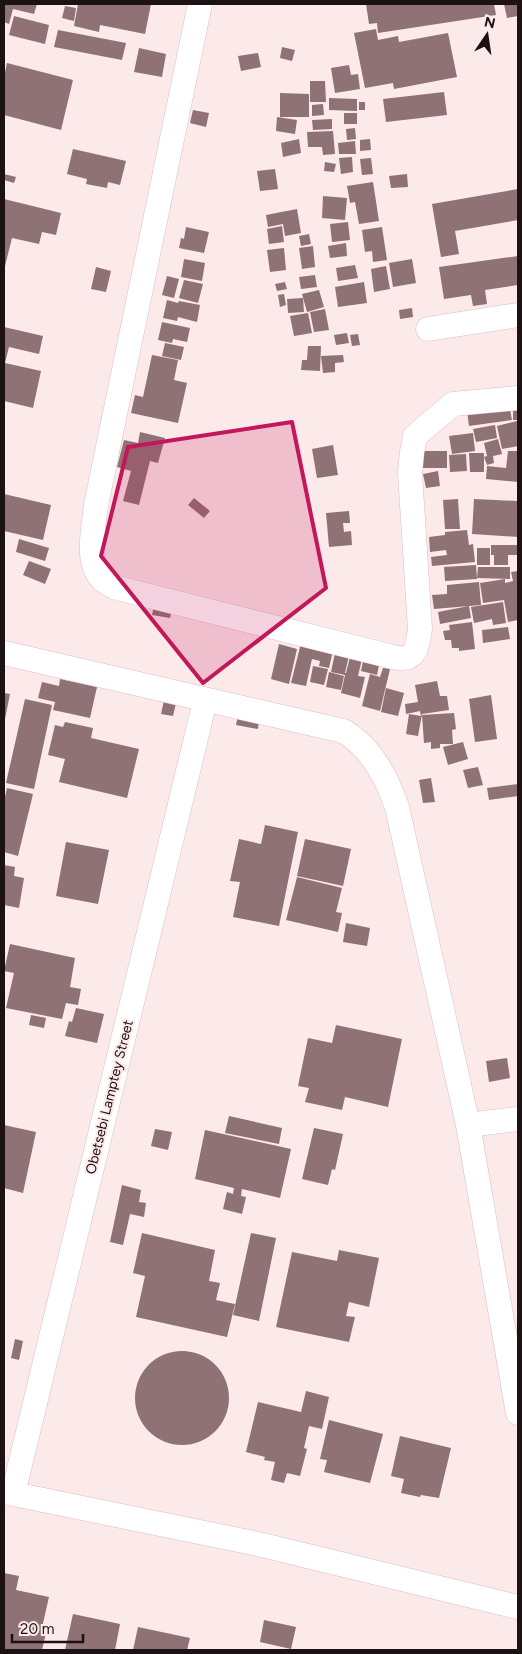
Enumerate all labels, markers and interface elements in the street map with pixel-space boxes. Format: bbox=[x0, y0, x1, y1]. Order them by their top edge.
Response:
north arrow bbox=[462, 10, 512, 60]
text: N bbox=[483, 13, 497, 32]
street label: Obetsebi Lamptey Street bbox=[82, 1018, 137, 1176]
scale bar bbox=[12, 1612, 84, 1644]
text: 20 m bbox=[20, 1620, 54, 1638]

